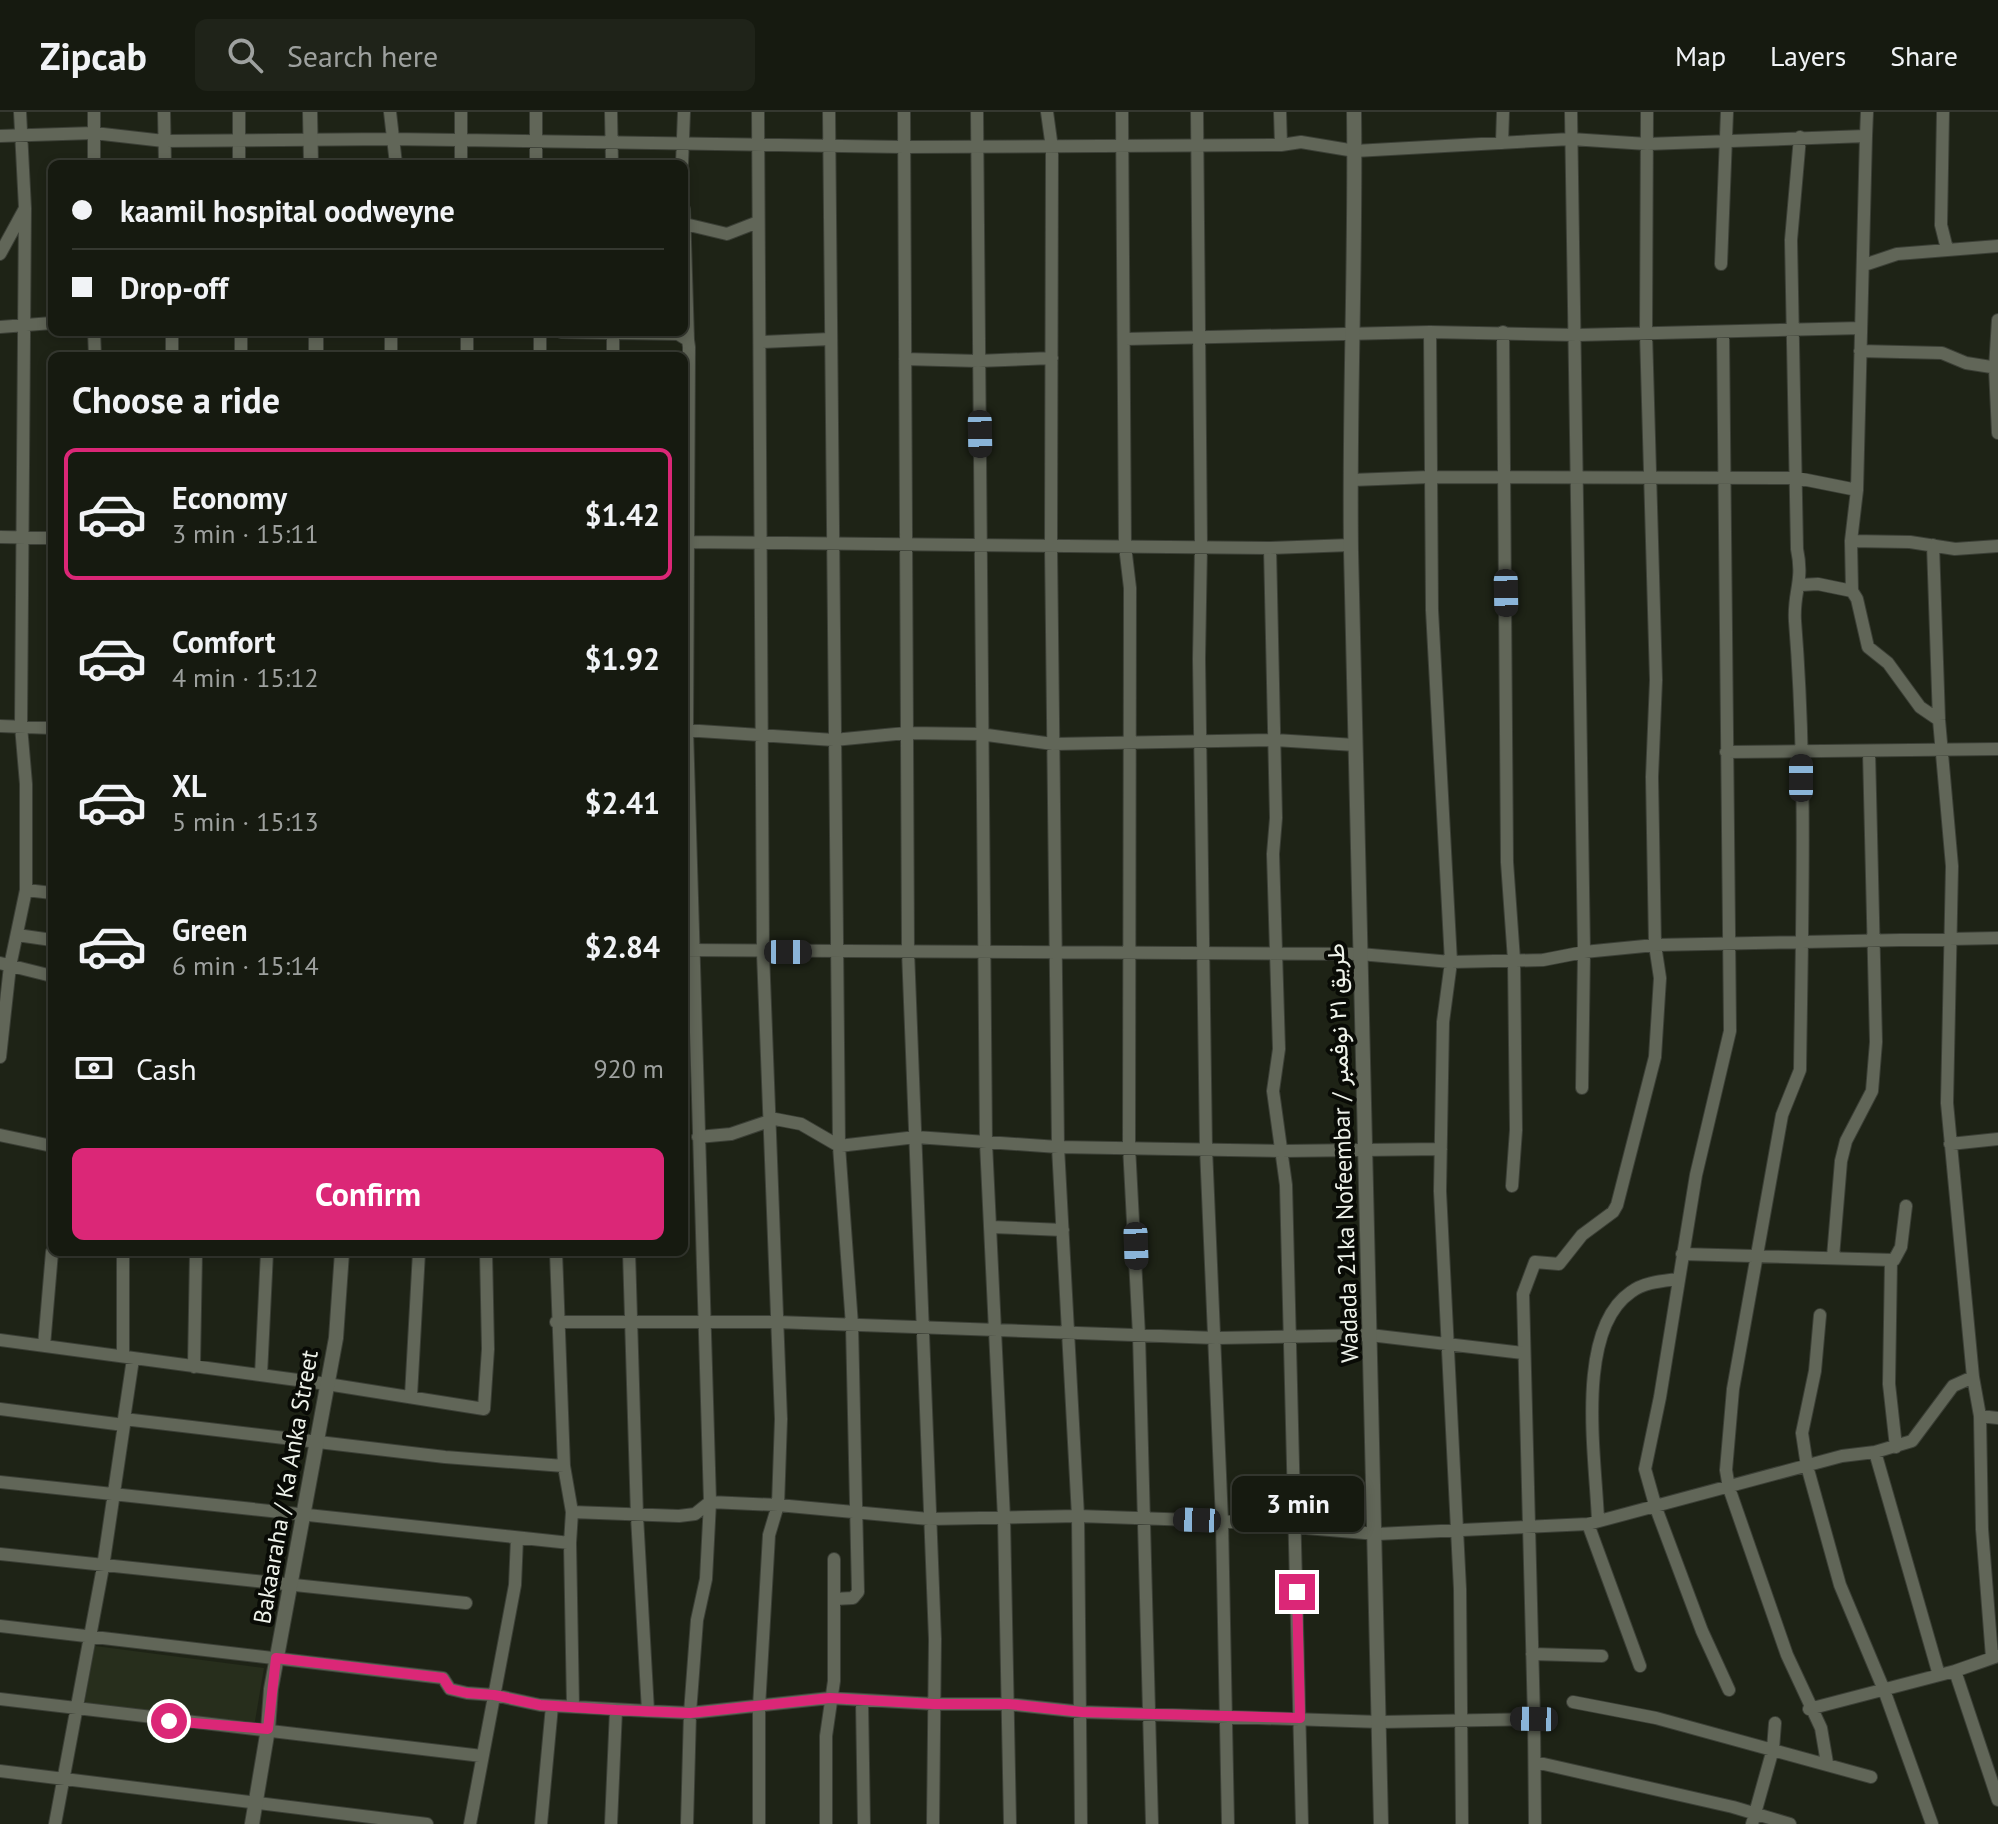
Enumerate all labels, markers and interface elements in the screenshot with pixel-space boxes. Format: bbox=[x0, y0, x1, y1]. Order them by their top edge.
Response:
search box bbox=[195, 19, 755, 91]
text: Zipcab bbox=[40, 31, 147, 80]
icon: search bbox=[223, 33, 267, 77]
text: Search here bbox=[287, 36, 438, 75]
text: Map bbox=[1675, 37, 1726, 74]
text: Layers bbox=[1770, 37, 1846, 74]
text: Share bbox=[1890, 37, 1958, 74]
text: kaamil hospital oodweyne bbox=[120, 191, 455, 230]
text: Drop-off bbox=[120, 268, 228, 307]
text: Choose a ride bbox=[72, 376, 280, 423]
car bbox=[968, 410, 992, 458]
icon: car bbox=[76, 478, 148, 550]
text: Economy bbox=[172, 478, 287, 517]
text: $1.42 bbox=[585, 495, 660, 534]
text: 3 min · 15:11 bbox=[172, 517, 319, 550]
car bbox=[1494, 569, 1518, 617]
icon: car bbox=[76, 622, 148, 694]
text: Comfort bbox=[172, 622, 275, 661]
text: $1.92 bbox=[585, 639, 660, 678]
text: 4 min · 15:12 bbox=[172, 661, 319, 694]
car bbox=[1789, 754, 1813, 802]
icon: car bbox=[76, 766, 148, 838]
text: XL bbox=[172, 766, 206, 805]
text: $2.41 bbox=[585, 783, 660, 822]
text: 5 min · 15:13 bbox=[172, 805, 319, 838]
icon: car bbox=[76, 910, 148, 982]
text: Green bbox=[172, 910, 247, 949]
text: $2.84 bbox=[585, 927, 660, 966]
car bbox=[764, 940, 812, 964]
street label: Wadada 21ka Nofeembar / طريق ٢١ نوفمبر bbox=[1320, 943, 1365, 1363]
text: 6 min · 15:14 bbox=[172, 949, 319, 982]
icon: cash bbox=[72, 1046, 116, 1090]
text: Cash bbox=[136, 1049, 197, 1088]
text: 920 m bbox=[593, 1052, 664, 1085]
button: Confirm bbox=[72, 1148, 664, 1240]
car bbox=[1123, 1222, 1149, 1270]
street label: Bakaaraha / Ka Anka Street bbox=[246, 1348, 325, 1626]
callout: 3 min bbox=[1231, 1476, 1363, 1532]
text: 3 min bbox=[1266, 1487, 1330, 1520]
car bbox=[1173, 1507, 1221, 1533]
route end bbox=[1279, 1574, 1315, 1610]
route start bbox=[151, 1703, 187, 1739]
car bbox=[1510, 1707, 1558, 1731]

